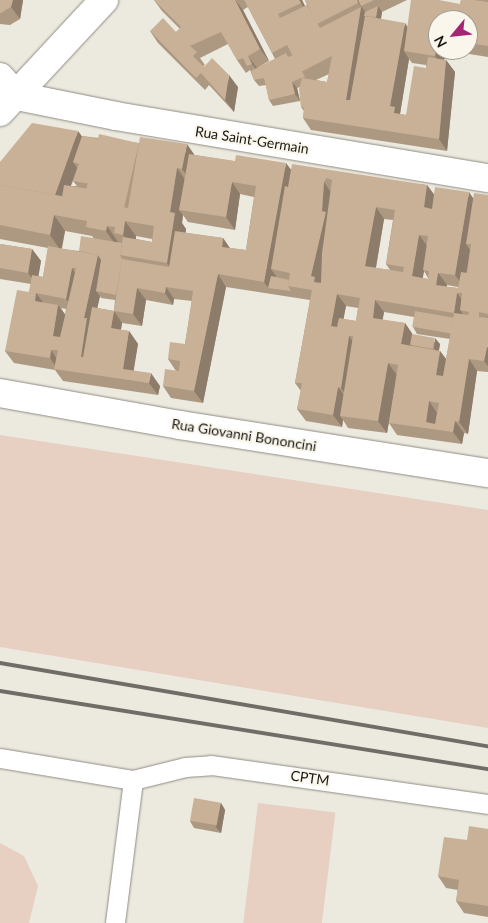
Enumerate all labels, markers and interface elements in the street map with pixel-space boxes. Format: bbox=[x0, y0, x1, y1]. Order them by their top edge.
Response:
north arrow bbox=[428, 10, 478, 60]
text: N bbox=[430, 33, 450, 51]
street label: Rua Saint-Germain bbox=[194, 123, 310, 157]
street label: Rua Giovanni Bononcini bbox=[170, 415, 318, 455]
street label: CPTM bbox=[290, 767, 330, 789]

